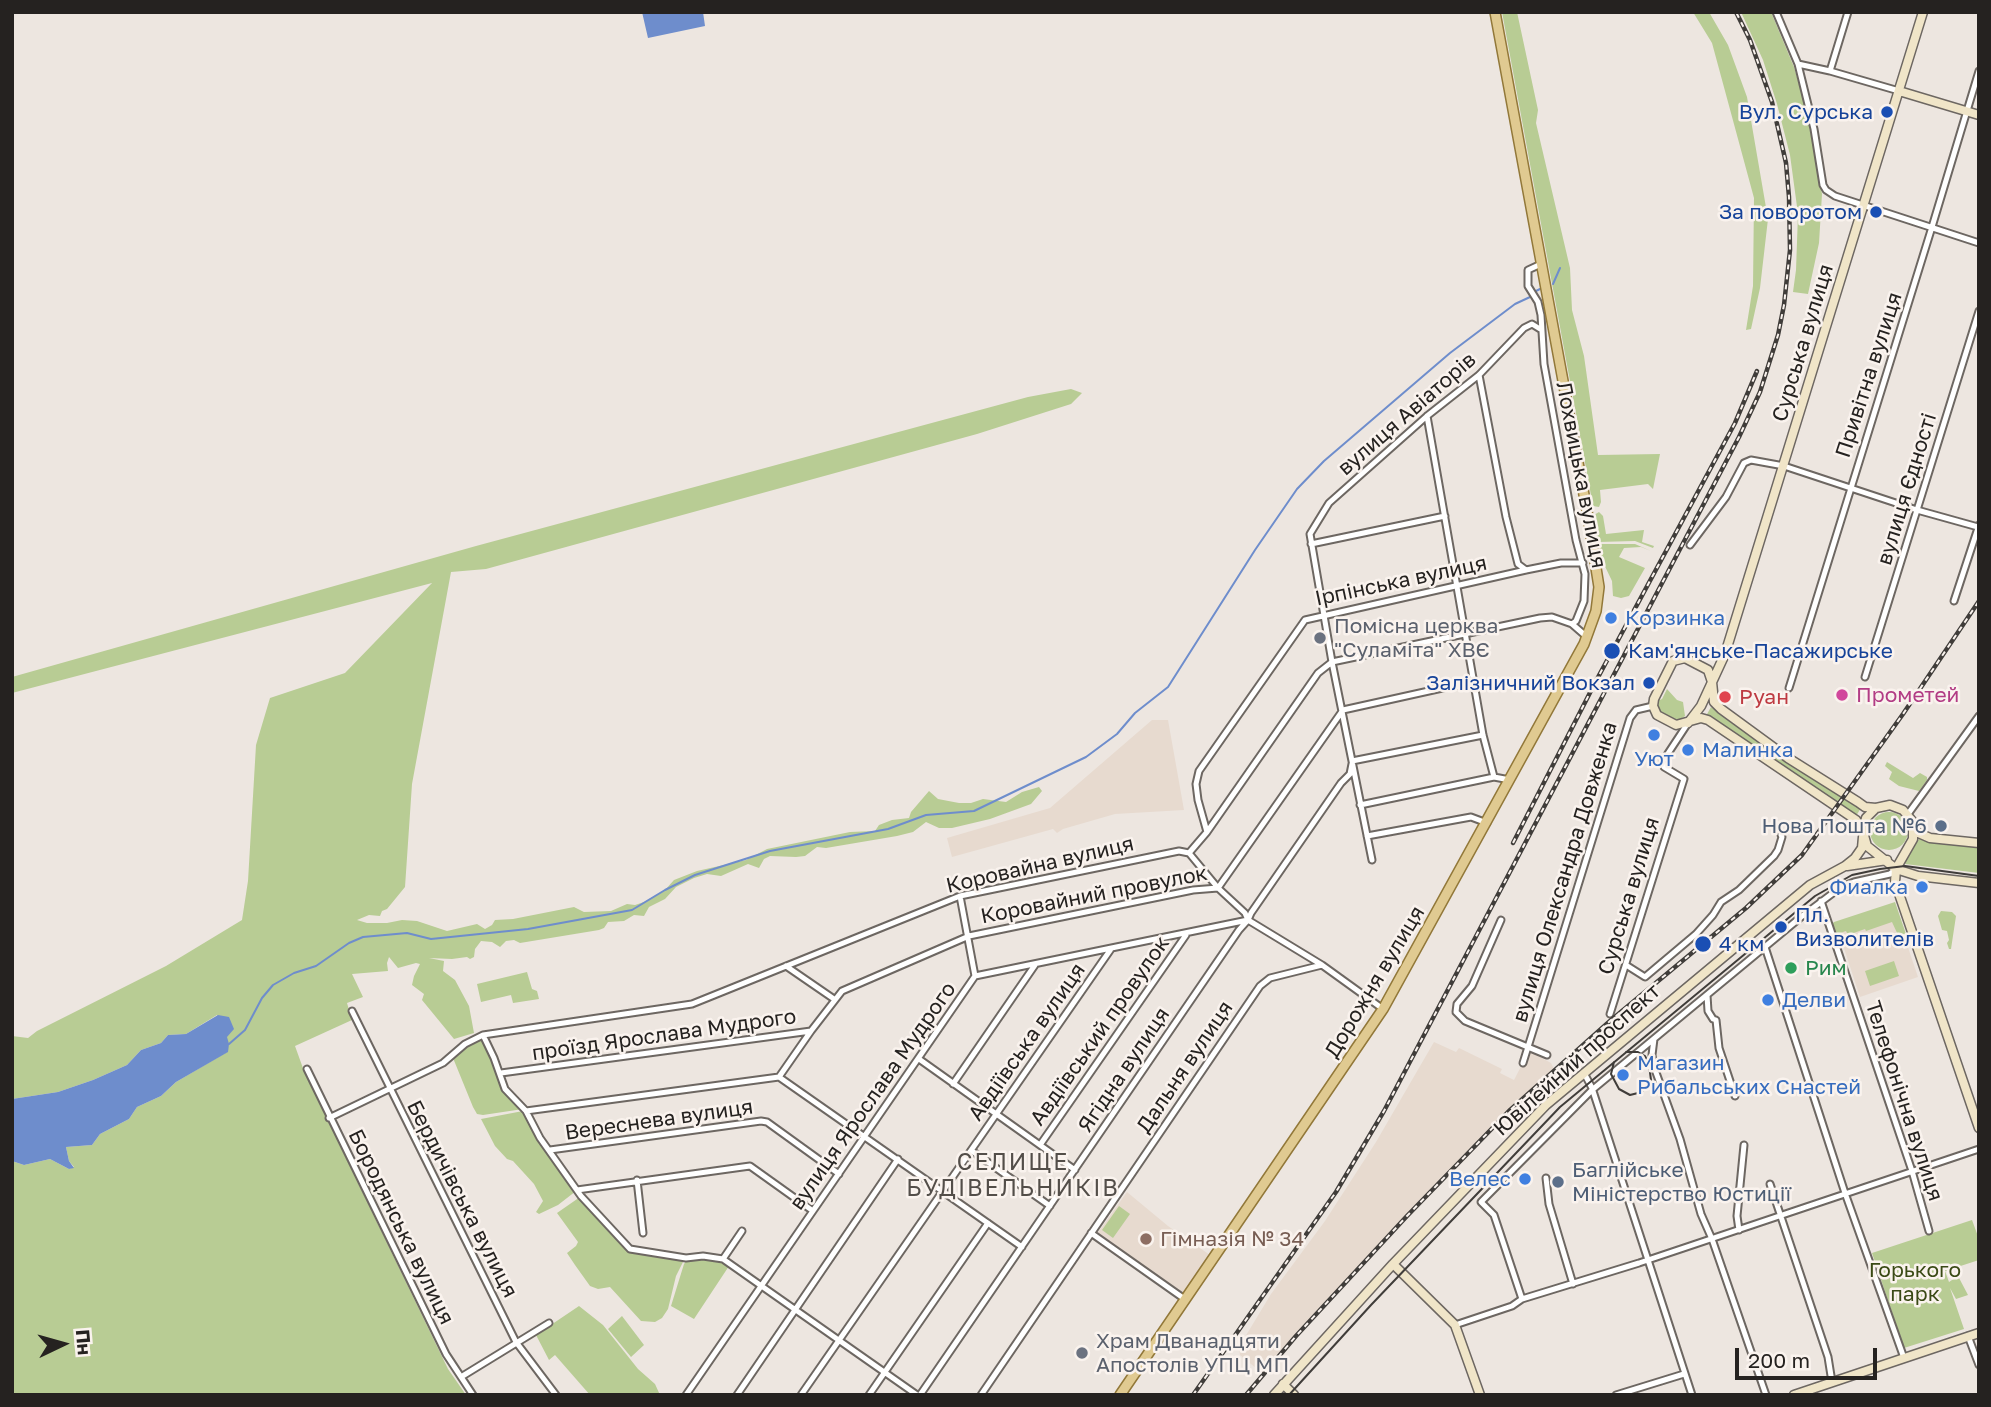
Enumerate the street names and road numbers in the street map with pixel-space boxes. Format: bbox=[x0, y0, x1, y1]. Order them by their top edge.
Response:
street label: Сурська вулиця bbox=[1767, 261, 1839, 425]
street label: Привітна вулиця bbox=[1830, 289, 1908, 461]
street label: вулиця Авіаторів bbox=[1333, 347, 1481, 481]
street label: Лохвицька вулиця bbox=[1551, 380, 1611, 570]
street label: вулиця Єдності bbox=[1872, 410, 1942, 568]
street label: Ірпінська вулиця bbox=[1313, 550, 1489, 612]
street label: вулиця Олександра Довженка bbox=[1507, 719, 1623, 1025]
street label: Сурська вулиця bbox=[1593, 814, 1665, 978]
street label: Коровайна вулиця bbox=[944, 831, 1136, 899]
street label: Коровайний провулок bbox=[978, 861, 1210, 929]
street label: Дорожня вулиця bbox=[1320, 901, 1430, 1063]
street label: Авдіївський провулок bbox=[1025, 932, 1175, 1130]
street label: Авдіївська вулиця bbox=[963, 958, 1091, 1126]
street label: вулиця Ярослава Мудрого bbox=[785, 977, 961, 1215]
street label: Ювілейний проспект bbox=[1489, 979, 1665, 1141]
street label: Дальня вулиця bbox=[1132, 996, 1238, 1138]
street label: Телефонічна вулиця bbox=[1860, 998, 1948, 1204]
street label: Ягідна вулиця bbox=[1073, 1003, 1175, 1137]
street label: проїзд Ярослава Мудрого bbox=[530, 1004, 798, 1066]
street label: Вереснева вулиця bbox=[563, 1094, 755, 1146]
street label: Бердичівська вулиця bbox=[401, 1096, 523, 1302]
street label: Бородянська вулиця bbox=[343, 1125, 459, 1329]

